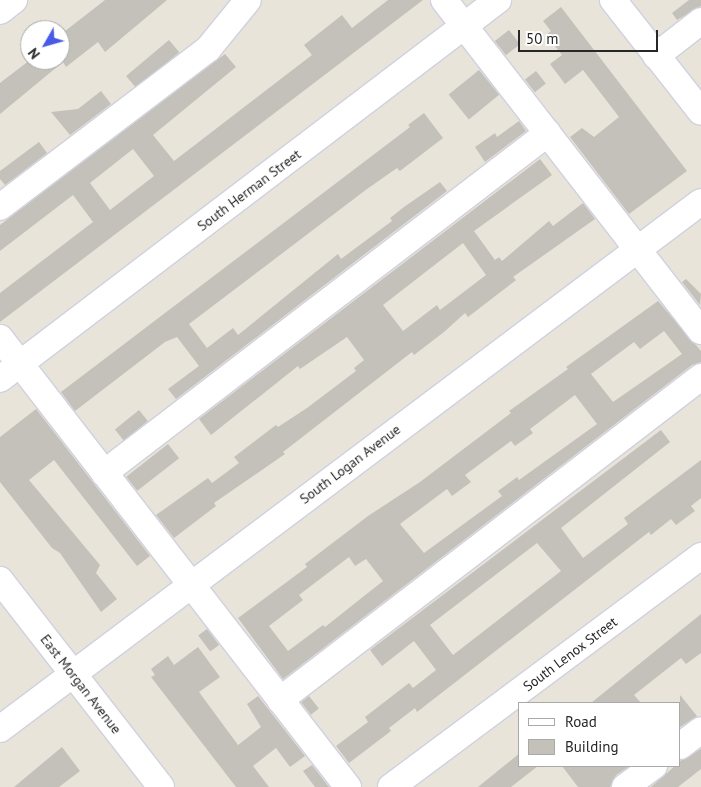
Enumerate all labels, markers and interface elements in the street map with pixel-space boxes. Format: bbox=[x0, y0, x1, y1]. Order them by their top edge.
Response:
north arrow bbox=[20, 20, 70, 70]
scale bar bbox=[521, 20, 661, 52]
text: 50 m bbox=[526, 29, 559, 48]
text: N bbox=[24, 44, 44, 63]
street label: South Herman Street bbox=[194, 146, 304, 234]
street label: South Logan Avenue bbox=[296, 421, 404, 507]
street label: South Lenox Street bbox=[520, 613, 620, 695]
street label: East Morgan Avenue bbox=[37, 631, 125, 737]
legend bbox=[518, 702, 681, 767]
text: Road bbox=[565, 712, 597, 731]
text: Building bbox=[565, 737, 619, 756]

